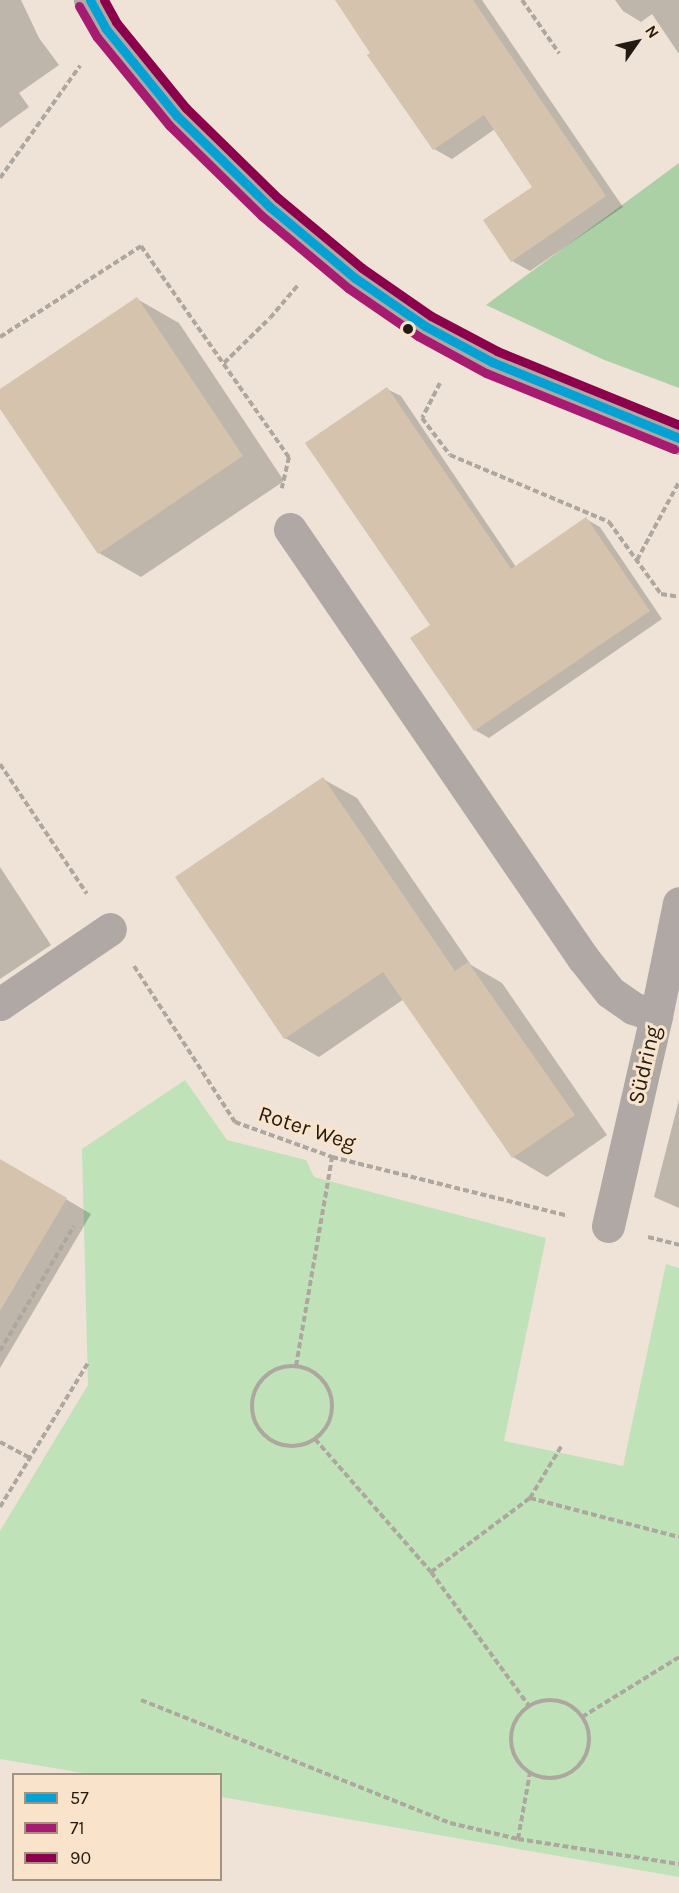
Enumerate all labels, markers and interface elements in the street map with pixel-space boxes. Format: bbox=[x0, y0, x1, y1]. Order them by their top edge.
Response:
north arrow bbox=[607, 12, 667, 72]
text: N bbox=[641, 22, 663, 42]
unlabelled marker bbox=[402, 323, 414, 335]
street label: Südring bbox=[623, 1023, 667, 1107]
street label: Roter Weg bbox=[255, 1101, 359, 1157]
legend bbox=[12, 1773, 222, 1881]
text: 57 bbox=[70, 1787, 89, 1809]
text: 71 bbox=[70, 1817, 84, 1839]
text: 90 bbox=[70, 1847, 91, 1869]

